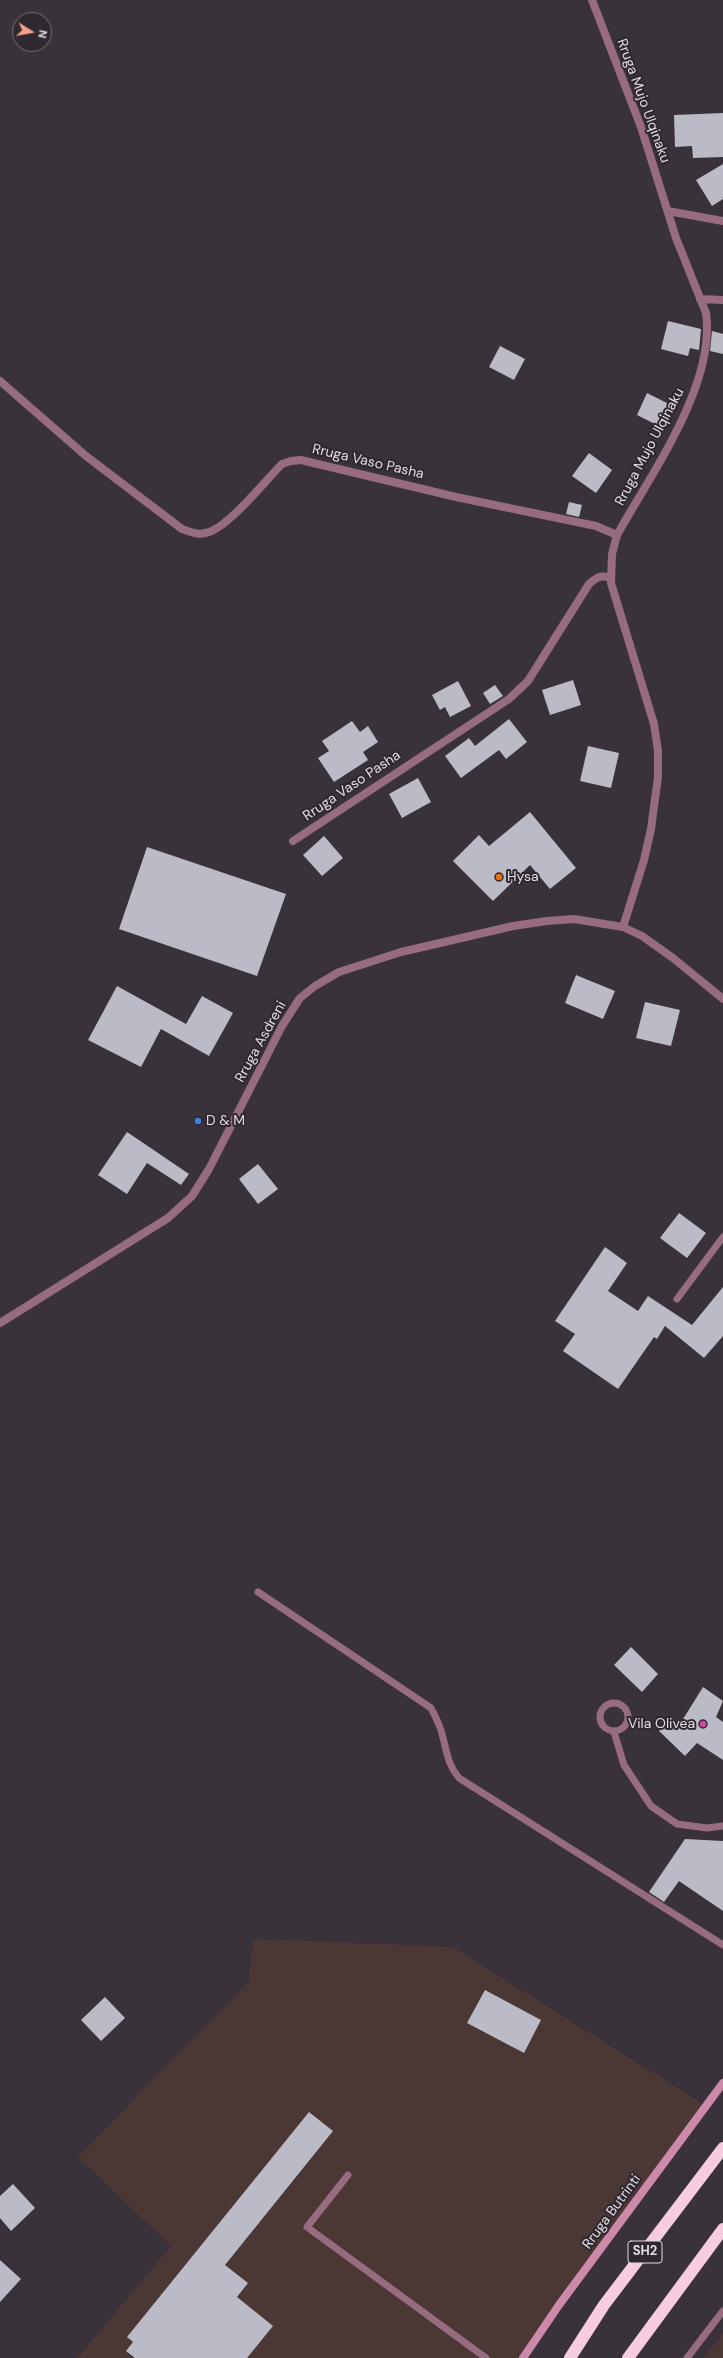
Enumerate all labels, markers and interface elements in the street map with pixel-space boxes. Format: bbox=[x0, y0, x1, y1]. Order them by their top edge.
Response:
north arrow bbox=[12, 12, 52, 52]
text: N bbox=[35, 29, 50, 39]
street label: Rruga Mujo Ulqinaku bbox=[613, 37, 673, 165]
street label: Rruga Mujo Ulqinaku bbox=[612, 385, 688, 509]
street label: Rruga Vaso Pasha bbox=[311, 441, 425, 483]
street label: Rruga Vaso Pasha bbox=[300, 747, 404, 825]
place label: Hysa bbox=[507, 869, 539, 885]
marker: Hysa bbox=[494, 872, 504, 882]
street label: Rruga Asdreni bbox=[232, 999, 290, 1085]
place label: D & M bbox=[206, 1113, 245, 1129]
marker: D & M bbox=[193, 1116, 203, 1126]
place label: Vila Olivea bbox=[628, 1716, 695, 1732]
marker: Vila Olivea bbox=[698, 1719, 708, 1729]
street label: Rruga Butrinti bbox=[579, 2171, 645, 2253]
road number: SH2 bbox=[628, 2241, 662, 2263]

